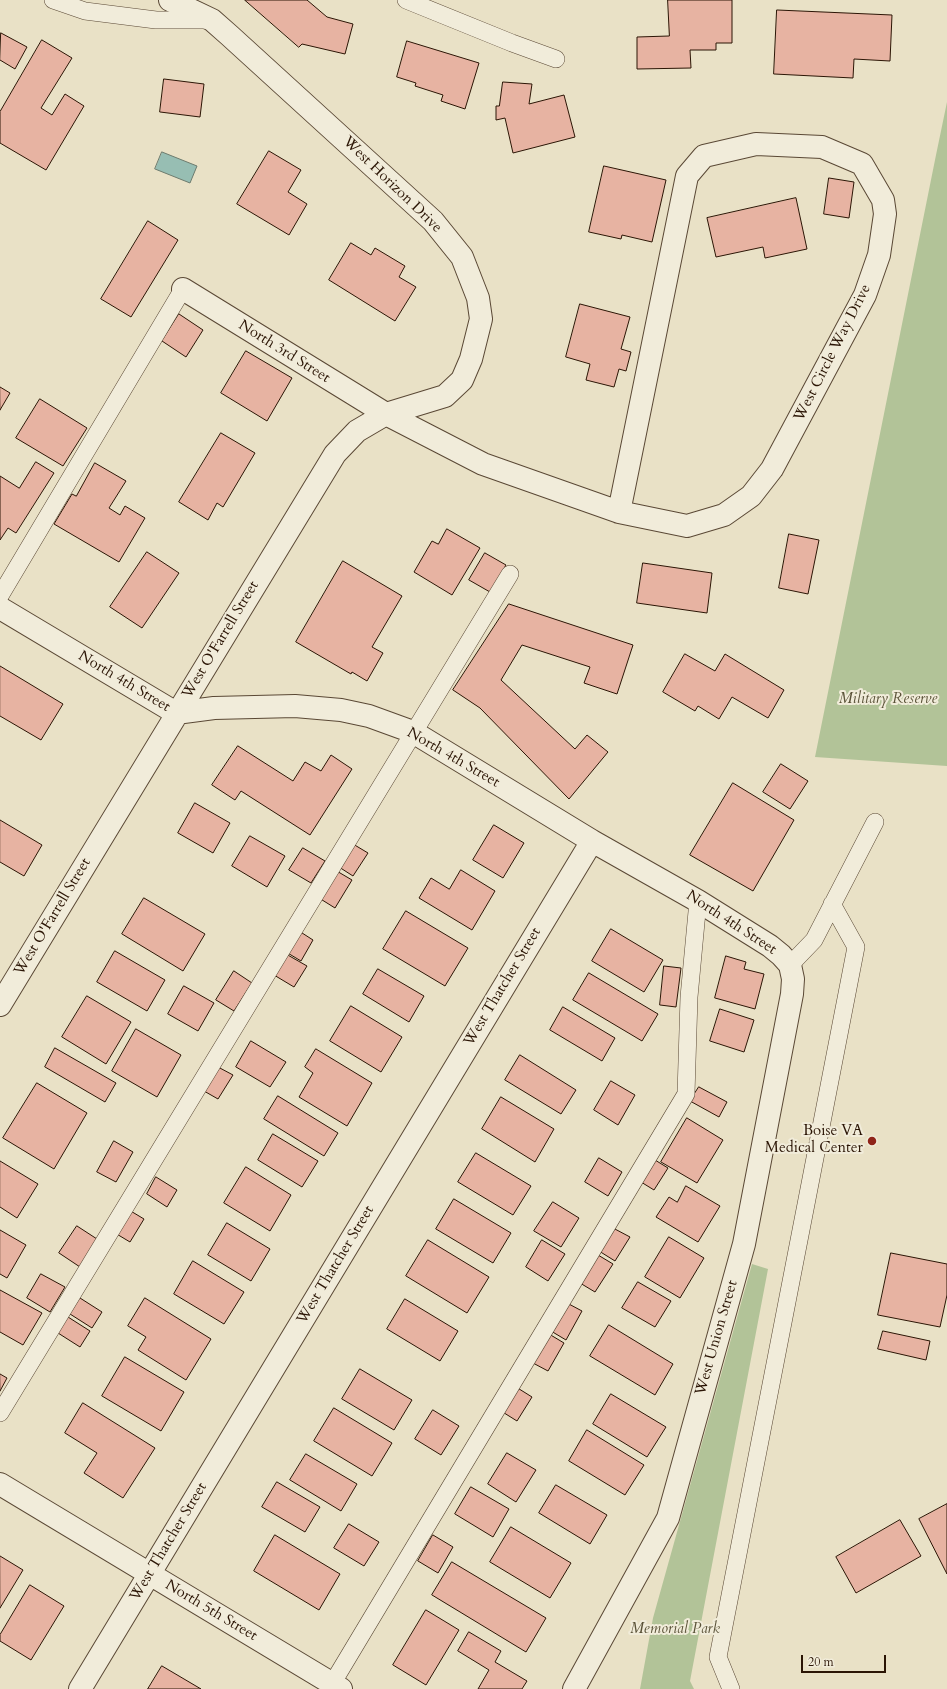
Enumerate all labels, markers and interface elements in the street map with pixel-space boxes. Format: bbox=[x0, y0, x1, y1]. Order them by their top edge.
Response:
street label: West Horizon Drive bbox=[339, 133, 445, 237]
street label: West Circle Way Drive bbox=[791, 282, 875, 424]
street label: North 3rd Street bbox=[235, 317, 333, 387]
street label: West O'Farrell Street bbox=[179, 578, 263, 702]
street label: North 4th Street bbox=[75, 647, 173, 717]
park label: Military Reserve bbox=[839, 691, 937, 709]
street label: North 4th Street bbox=[403, 724, 503, 792]
street label: West O'Farrell Street bbox=[11, 855, 95, 979]
street label: North 4th Street bbox=[682, 887, 780, 959]
street label: West Thatcher Street bbox=[460, 924, 546, 1050]
place label: Boise VA Medical Center bbox=[765, 1123, 863, 1158]
marker: Boise VA Medical Center bbox=[866, 1135, 878, 1147]
street label: West Thatcher Street bbox=[293, 1202, 379, 1328]
street label: West Union Street bbox=[692, 1278, 742, 1398]
street label: West Thatcher Street bbox=[126, 1479, 212, 1605]
street label: North 5th Street bbox=[162, 1576, 260, 1646]
park label: Memorial Park bbox=[630, 1621, 720, 1639]
scale bar bbox=[803, 1647, 888, 1673]
text: 20 m bbox=[808, 1654, 834, 1670]

